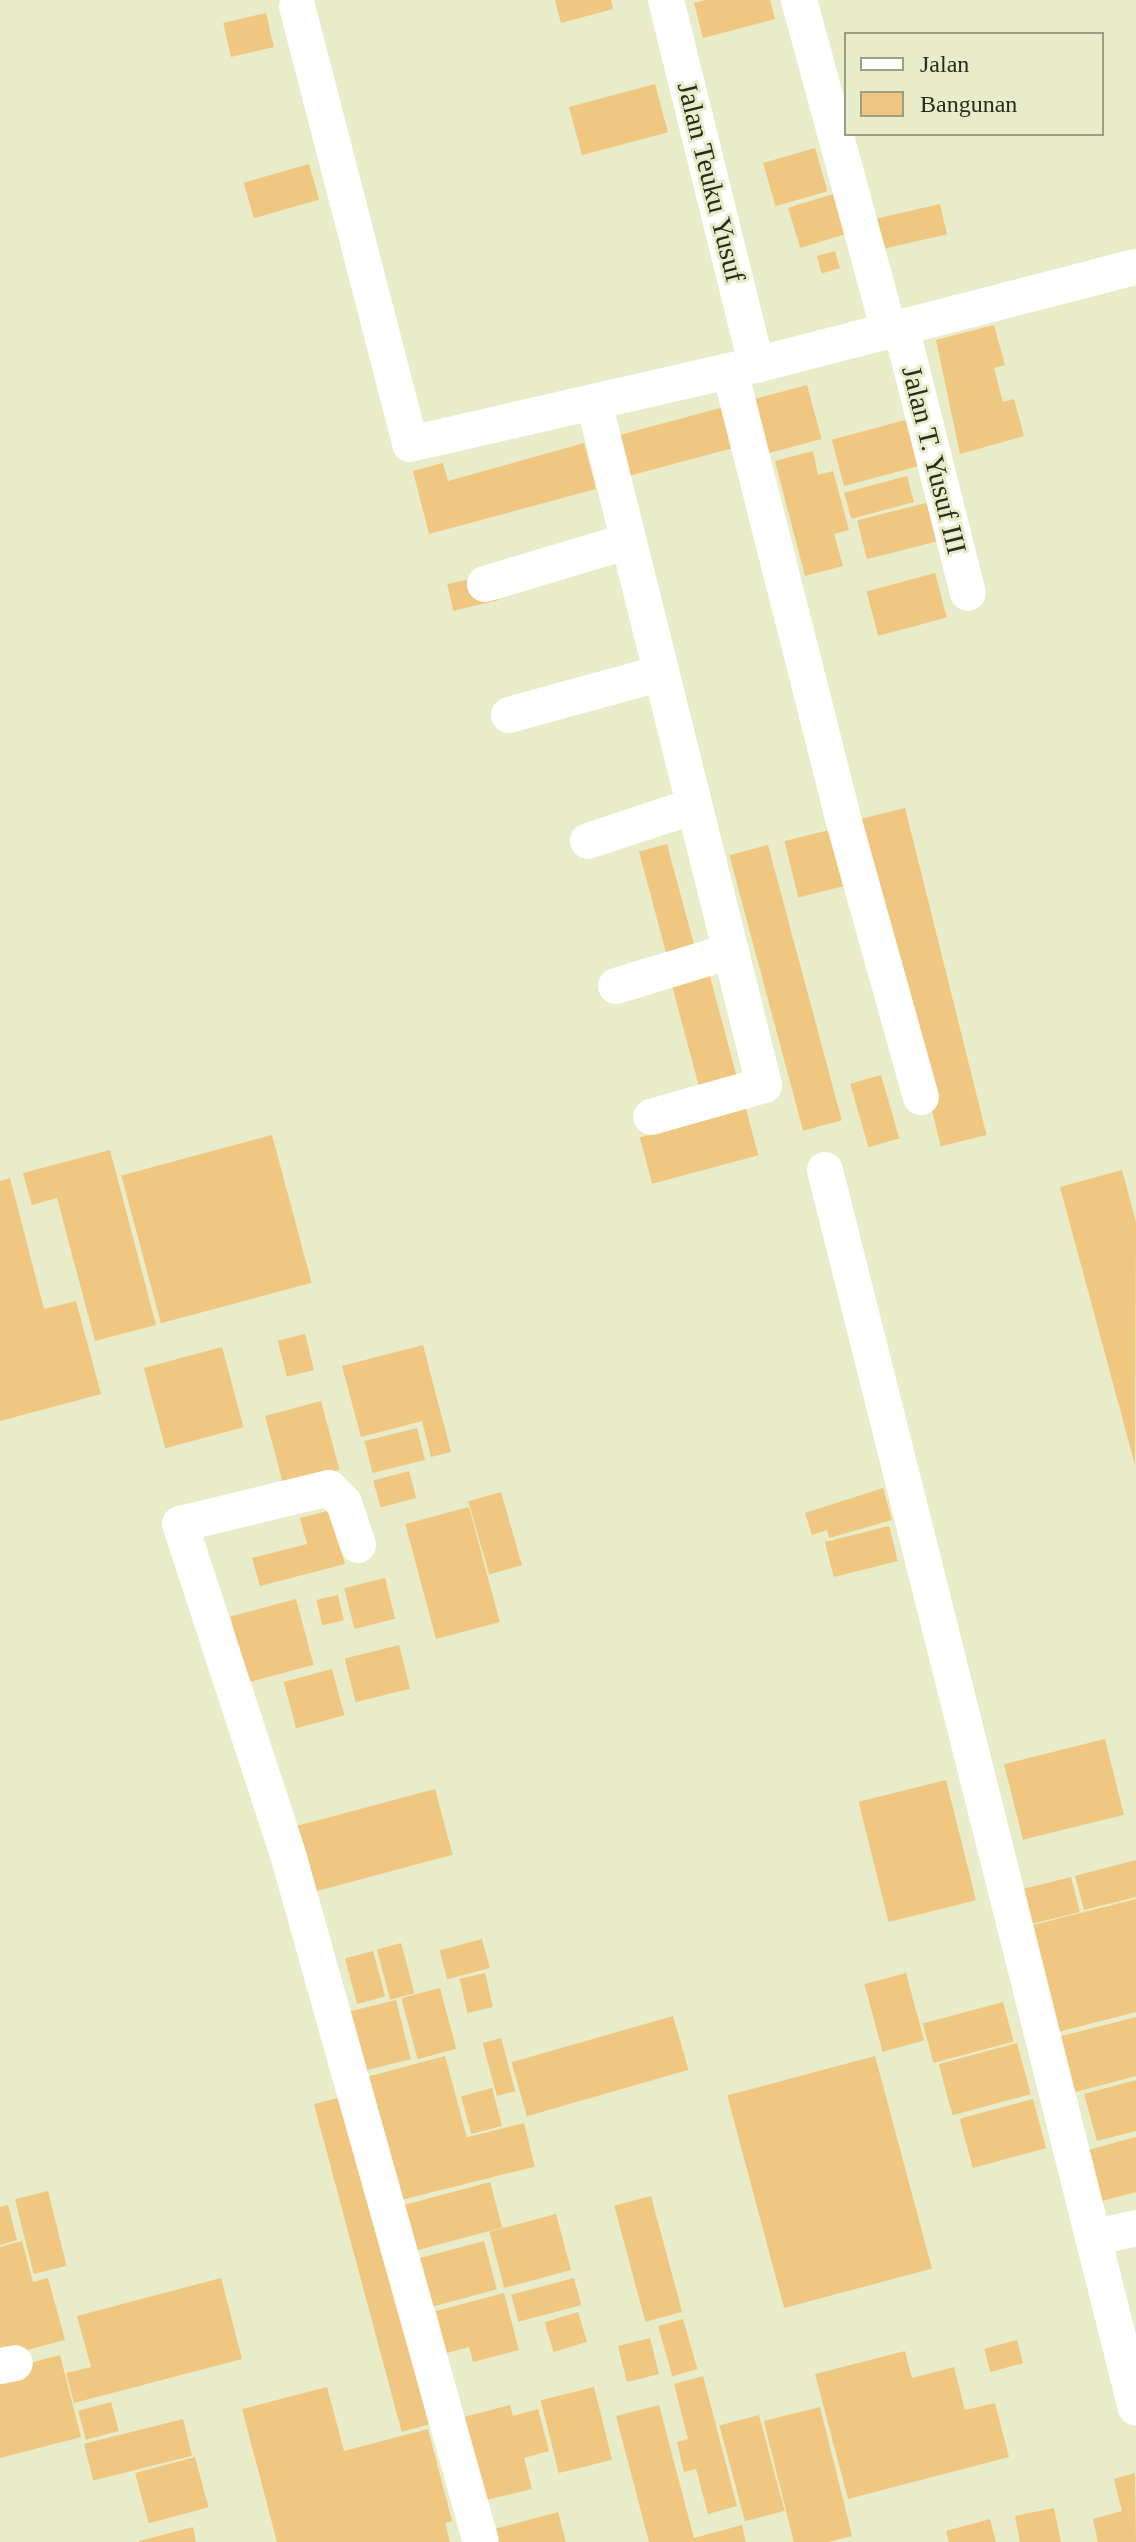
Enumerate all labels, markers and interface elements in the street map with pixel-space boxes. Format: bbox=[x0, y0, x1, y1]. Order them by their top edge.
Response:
legend bbox=[844, 32, 1104, 136]
text: Jalan bbox=[920, 51, 969, 77]
street label: Jalan Teuku Yusuf bbox=[670, 78, 752, 286]
text: Bangunan bbox=[920, 91, 1017, 117]
street label: Jalan T. Yusuf III bbox=[894, 362, 974, 558]

